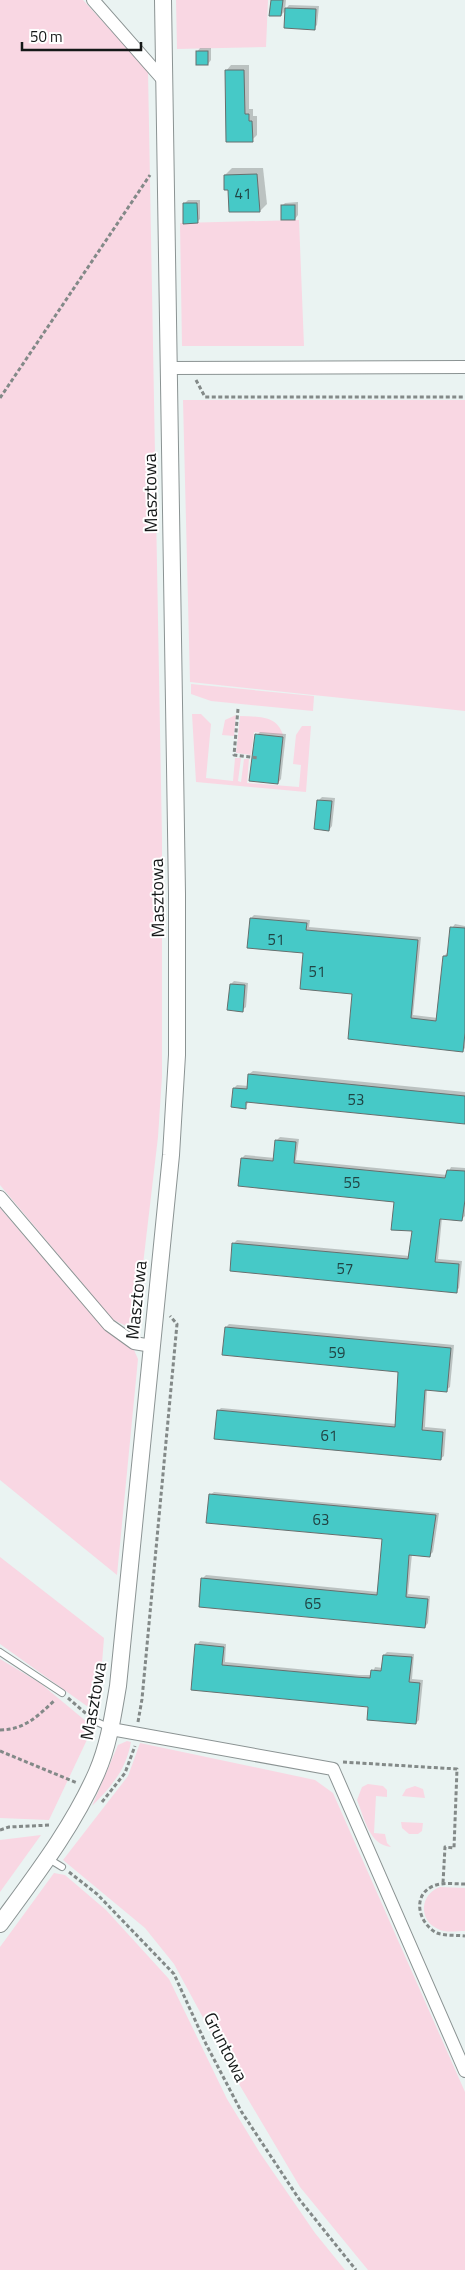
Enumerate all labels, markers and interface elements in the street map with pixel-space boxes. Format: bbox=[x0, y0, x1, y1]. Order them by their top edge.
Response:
scale bar bbox=[22, 20, 141, 52]
text: 50 m bbox=[30, 25, 63, 48]
house number: 41 bbox=[235, 182, 251, 205]
street label: Masztowa bbox=[136, 453, 164, 533]
street label: Masztowa bbox=[143, 858, 171, 938]
house number: 51 bbox=[268, 928, 284, 951]
house number: 51 bbox=[309, 960, 325, 983]
house number: 53 bbox=[348, 1088, 364, 1111]
house number: 55 bbox=[344, 1171, 360, 1194]
house number: 57 bbox=[337, 1257, 353, 1280]
street label: Masztowa bbox=[118, 1259, 154, 1341]
house number: 59 bbox=[329, 1341, 345, 1364]
house number: 61 bbox=[321, 1424, 337, 1447]
house number: 63 bbox=[313, 1508, 329, 1531]
house number: 65 bbox=[305, 1592, 321, 1615]
street label: Masztowa bbox=[73, 1660, 113, 1742]
street label: Gruntowa bbox=[197, 2008, 255, 2086]

